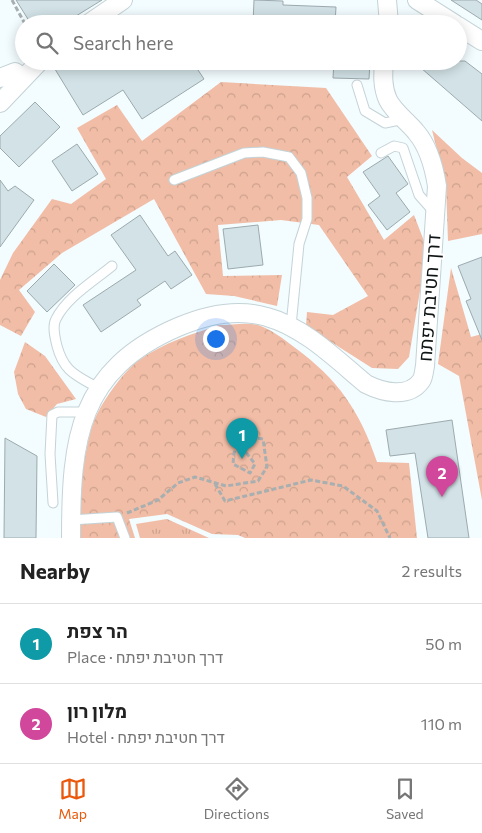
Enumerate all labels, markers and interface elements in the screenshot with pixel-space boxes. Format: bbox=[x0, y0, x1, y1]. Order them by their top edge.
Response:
search box bbox=[15, 15, 467, 70]
icon: search bbox=[33, 29, 61, 57]
text: Search here bbox=[73, 31, 173, 54]
street label: דרך חטיבת יפתח bbox=[413, 233, 444, 363]
your location bbox=[203, 326, 229, 352]
pin: 1 bbox=[226, 418, 258, 459]
pin: 2 bbox=[426, 456, 458, 497]
text: Nearby bbox=[20, 558, 90, 583]
text: 2 results bbox=[401, 561, 462, 580]
text: הר צפת bbox=[67, 619, 128, 642]
text: 1 bbox=[32, 634, 40, 653]
text: 50 m bbox=[425, 634, 462, 653]
text: Place · דרך חטיבת יפתח bbox=[67, 647, 223, 666]
text: מלון רון bbox=[67, 699, 127, 722]
text: 2 bbox=[31, 714, 41, 733]
text: 110 m bbox=[421, 714, 462, 733]
text: Hotel · דרך חטיבת יפתח bbox=[67, 727, 225, 746]
tab: Map bbox=[58, 775, 87, 822]
tab: Directions bbox=[204, 775, 269, 822]
tab: Saved bbox=[386, 775, 424, 822]

